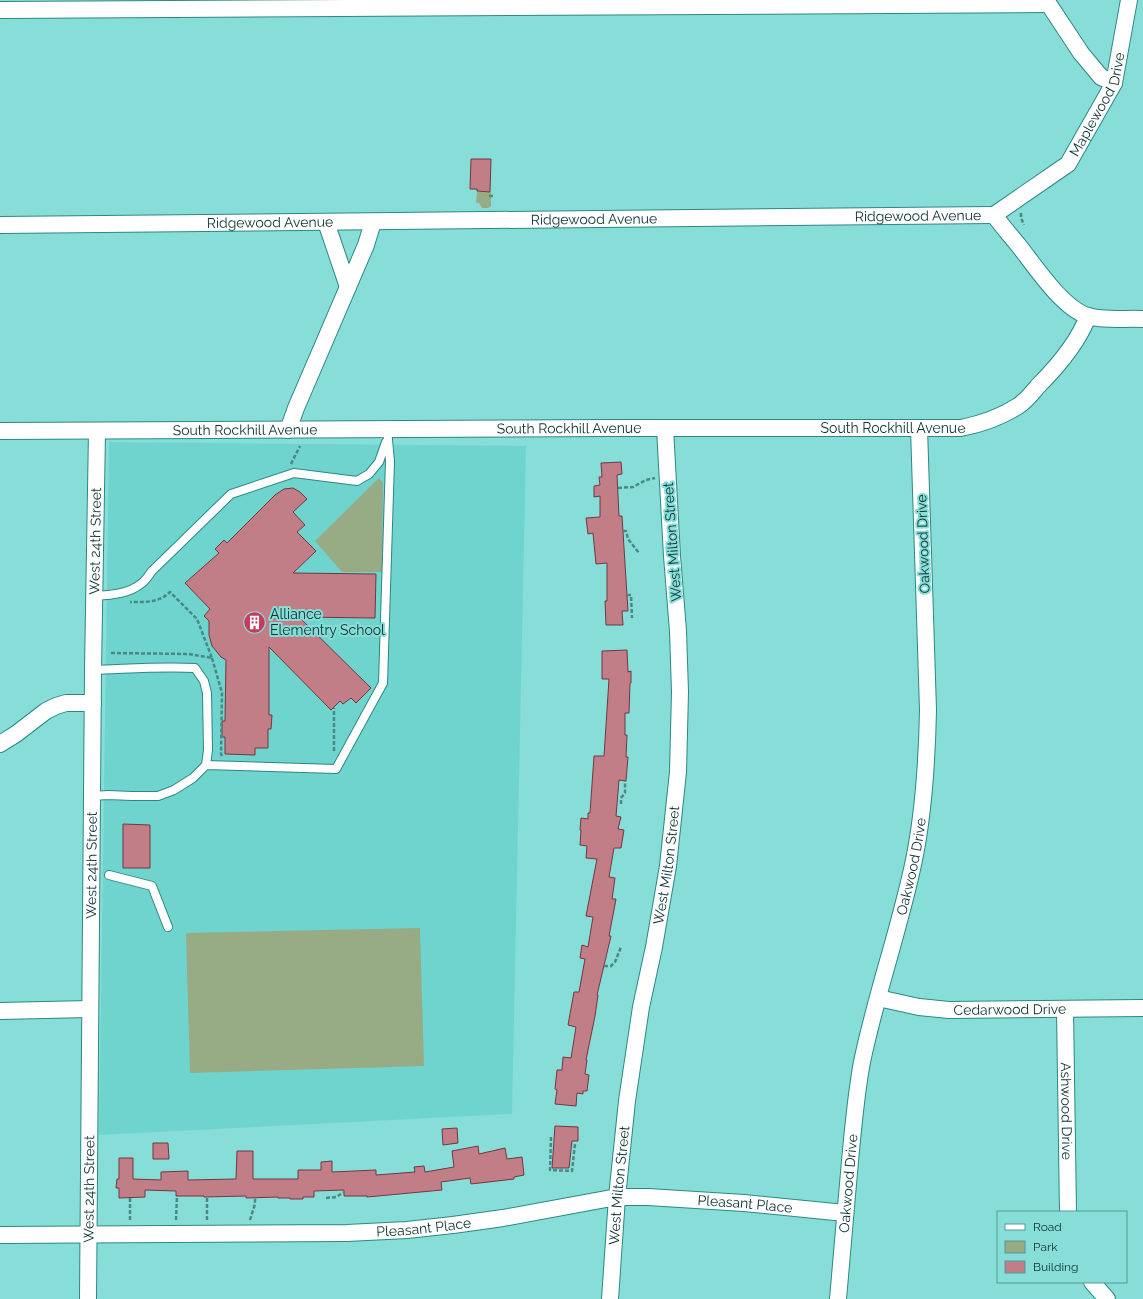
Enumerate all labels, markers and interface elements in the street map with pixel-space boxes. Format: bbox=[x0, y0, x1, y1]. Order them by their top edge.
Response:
street label: Maplewood Drive bbox=[1066, 51, 1127, 159]
street label: Ridgewood Avenue bbox=[855, 207, 981, 224]
street label: Ridgewood Avenue bbox=[531, 210, 657, 228]
street label: Ridgewood Avenue bbox=[207, 214, 333, 231]
street label: South Rockhill Avenue bbox=[821, 419, 967, 437]
street label: South Rockhill Avenue bbox=[497, 420, 641, 437]
street label: South Rockhill Avenue bbox=[173, 421, 317, 438]
street label: West Milton Street bbox=[660, 482, 684, 602]
street label: West 24th Street bbox=[86, 487, 104, 595]
street label: Oakwood Drive bbox=[913, 494, 933, 594]
place label: Alliance Elementry School bbox=[270, 606, 385, 638]
building icon: Alliance Elementry School bbox=[241, 609, 267, 635]
street label: West Milton Street bbox=[650, 805, 682, 926]
street label: West 24th Street bbox=[83, 811, 100, 919]
street label: Oakwood Drive bbox=[893, 817, 929, 917]
street label: Cedarwood Drive bbox=[953, 1001, 1066, 1018]
street label: Ashwood Drive bbox=[1058, 1062, 1075, 1160]
street label: West Milton Street bbox=[606, 1125, 632, 1246]
street label: Oakwood Drive bbox=[836, 1133, 860, 1233]
street label: West 24th Street bbox=[80, 1135, 97, 1243]
street label: Pleasant Place bbox=[697, 1192, 793, 1216]
legend bbox=[997, 1211, 1127, 1283]
street label: Pleasant Place bbox=[376, 1215, 472, 1240]
text: Road bbox=[1033, 1220, 1062, 1234]
text: Park bbox=[1033, 1240, 1058, 1254]
text: Building bbox=[1033, 1260, 1079, 1274]

